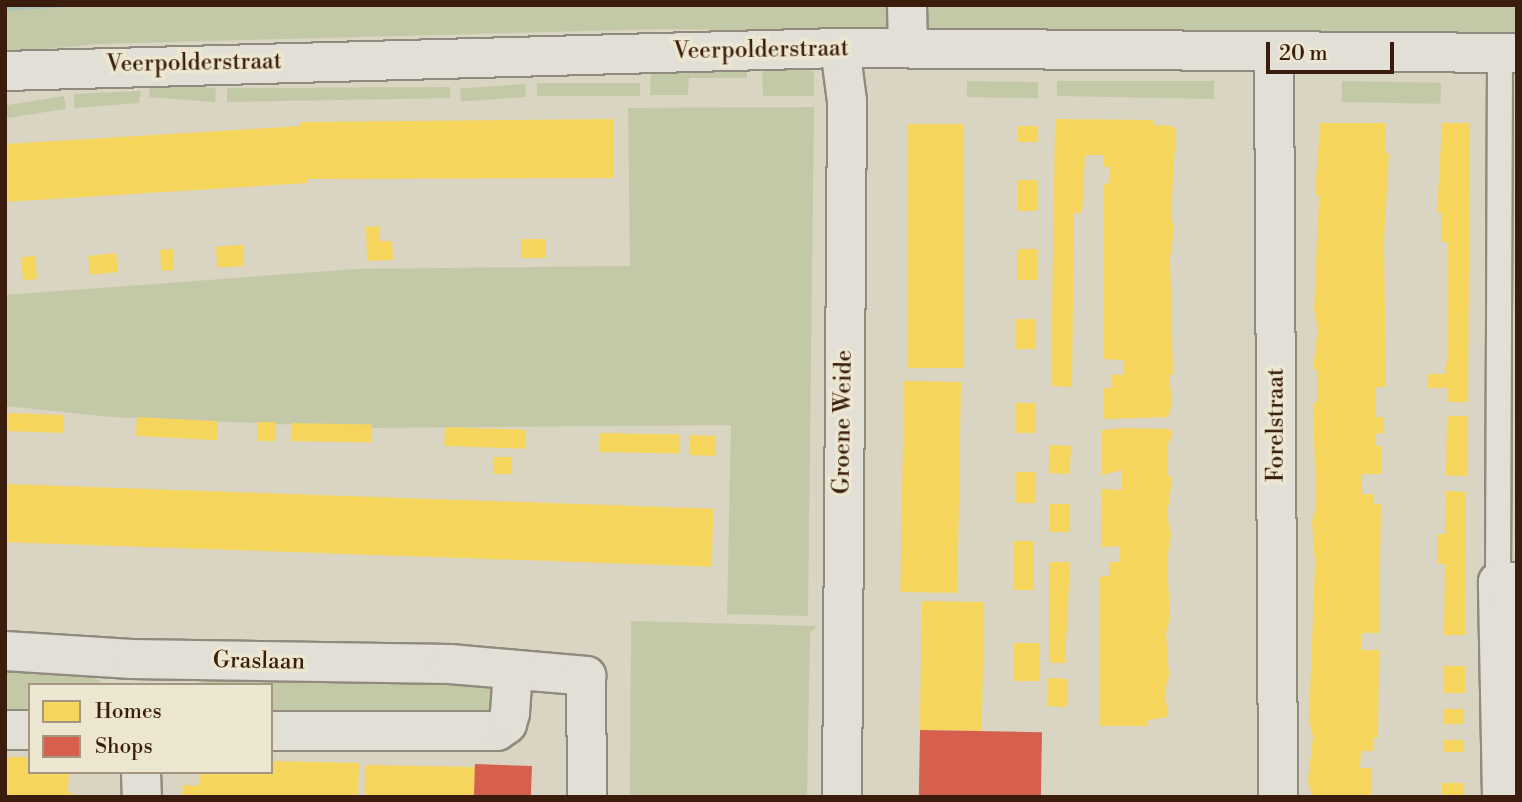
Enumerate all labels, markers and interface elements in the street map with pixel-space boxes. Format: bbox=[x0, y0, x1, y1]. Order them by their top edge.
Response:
scale bar bbox=[1270, 28, 1398, 72]
street label: Veerpolderstraat bbox=[673, 35, 849, 65]
text: 20 m bbox=[1279, 41, 1328, 67]
street label: Veerpolderstraat bbox=[106, 48, 282, 78]
street label: Groene Weide bbox=[828, 350, 858, 494]
street label: Forelstraat bbox=[1262, 368, 1290, 482]
street label: Graslaan bbox=[213, 646, 305, 676]
legend bbox=[28, 683, 273, 774]
text: Homes bbox=[95, 699, 162, 725]
text: Shops bbox=[95, 734, 153, 760]

